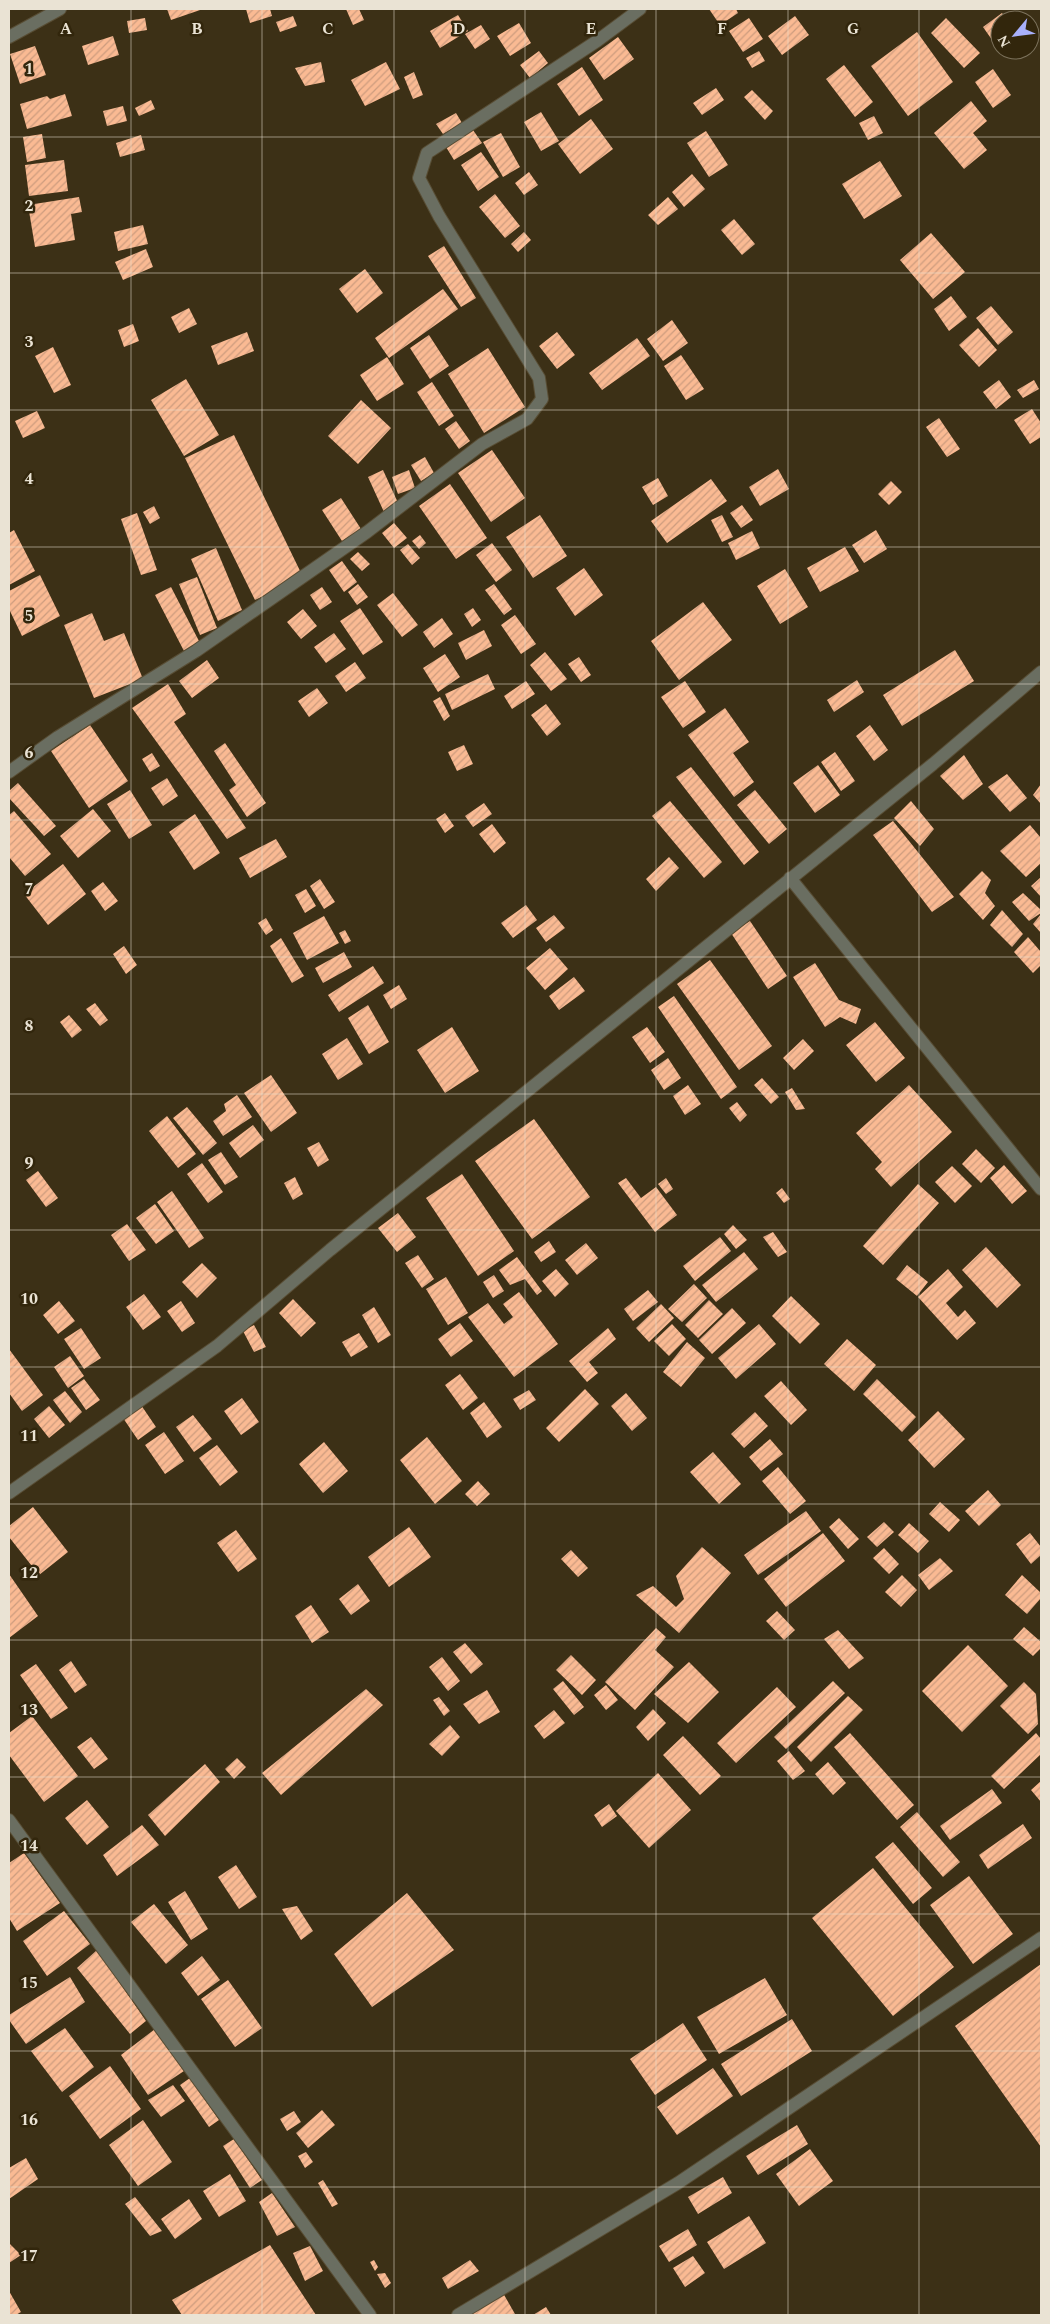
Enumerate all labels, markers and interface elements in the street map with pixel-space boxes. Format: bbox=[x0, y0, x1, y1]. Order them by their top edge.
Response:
north arrow bbox=[990, 10, 1040, 60]
text: A bbox=[60, 17, 73, 41]
text: B bbox=[191, 17, 203, 41]
text: C bbox=[322, 17, 334, 41]
text: D bbox=[453, 17, 466, 41]
text: E bbox=[586, 17, 596, 41]
text: F bbox=[717, 17, 727, 41]
text: G bbox=[847, 17, 859, 41]
text: N bbox=[992, 31, 1016, 51]
text: 1 bbox=[25, 57, 33, 81]
text: 2 bbox=[25, 194, 34, 218]
text: 3 bbox=[25, 330, 34, 354]
text: 4 bbox=[25, 467, 34, 491]
text: 5 bbox=[25, 604, 33, 628]
text: 6 bbox=[25, 741, 34, 765]
text: 7 bbox=[25, 877, 34, 901]
text: 8 bbox=[25, 1014, 34, 1038]
text: 9 bbox=[25, 1151, 34, 1175]
text: 10 bbox=[20, 1287, 38, 1311]
text: 11 bbox=[20, 1424, 38, 1448]
text: 12 bbox=[20, 1561, 38, 1585]
text: 13 bbox=[20, 1698, 38, 1722]
text: 14 bbox=[20, 1834, 38, 1858]
text: 15 bbox=[20, 1971, 38, 1995]
text: 16 bbox=[20, 2108, 38, 2132]
text: 17 bbox=[20, 2244, 38, 2268]

